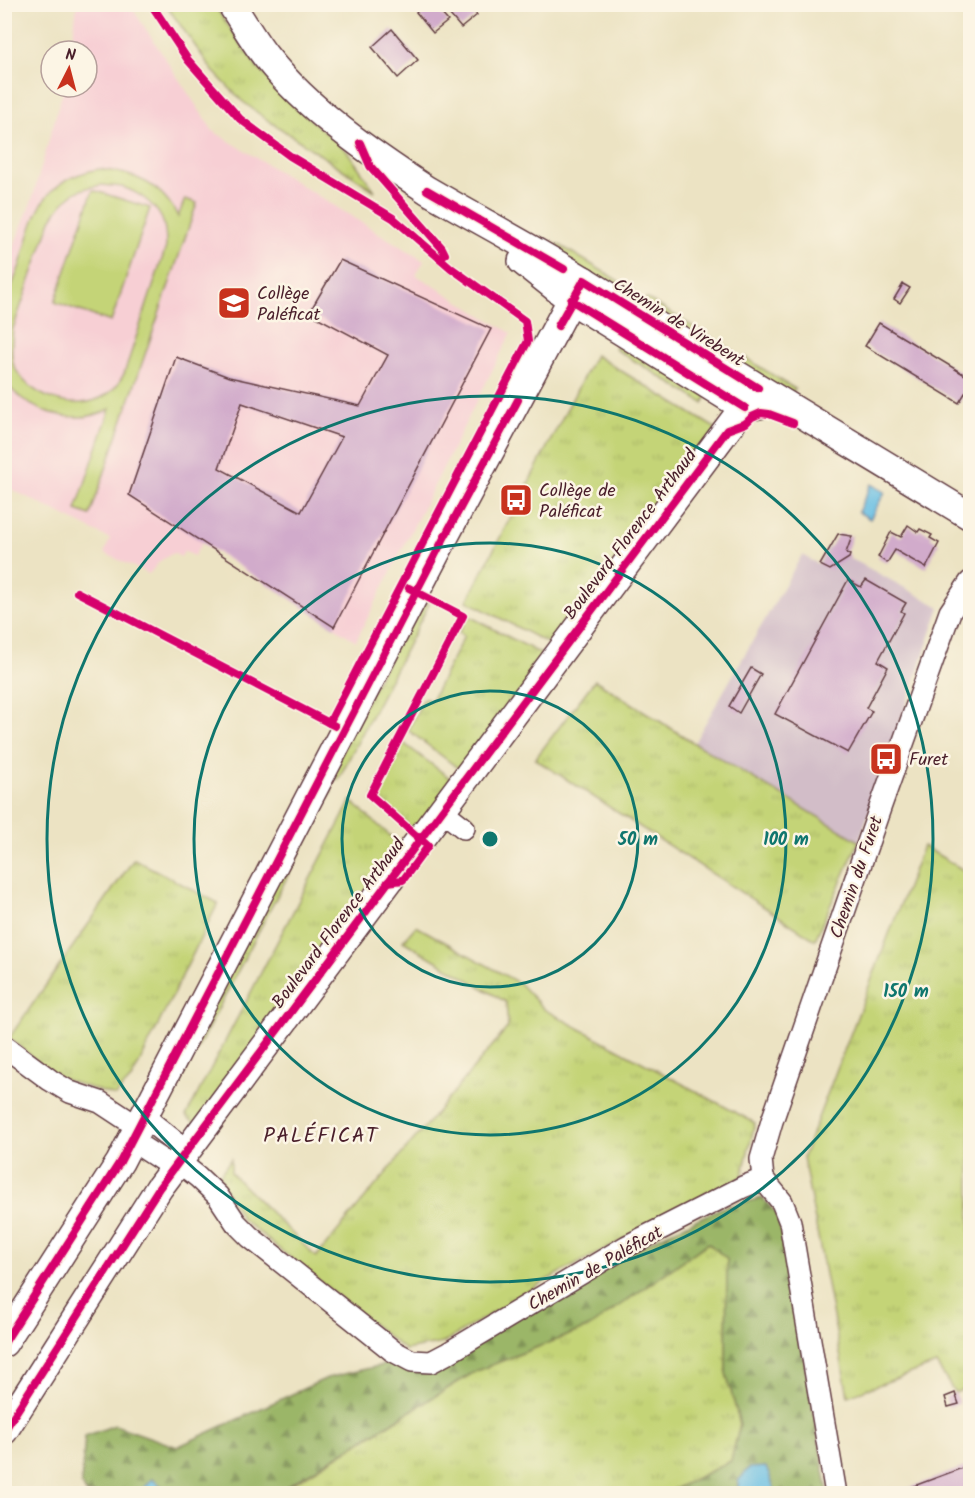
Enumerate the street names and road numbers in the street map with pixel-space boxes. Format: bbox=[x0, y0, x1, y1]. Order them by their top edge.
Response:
street label: Chemin de Virebent bbox=[607, 271, 750, 376]
street label: Boulevard Florence Arthaud bbox=[557, 442, 706, 627]
street label: Chemin du Furet bbox=[823, 811, 892, 943]
street label: Boulevard Florence Arthaud bbox=[265, 831, 414, 1016]
street label: Chemin de Paléficat bbox=[523, 1218, 670, 1320]

